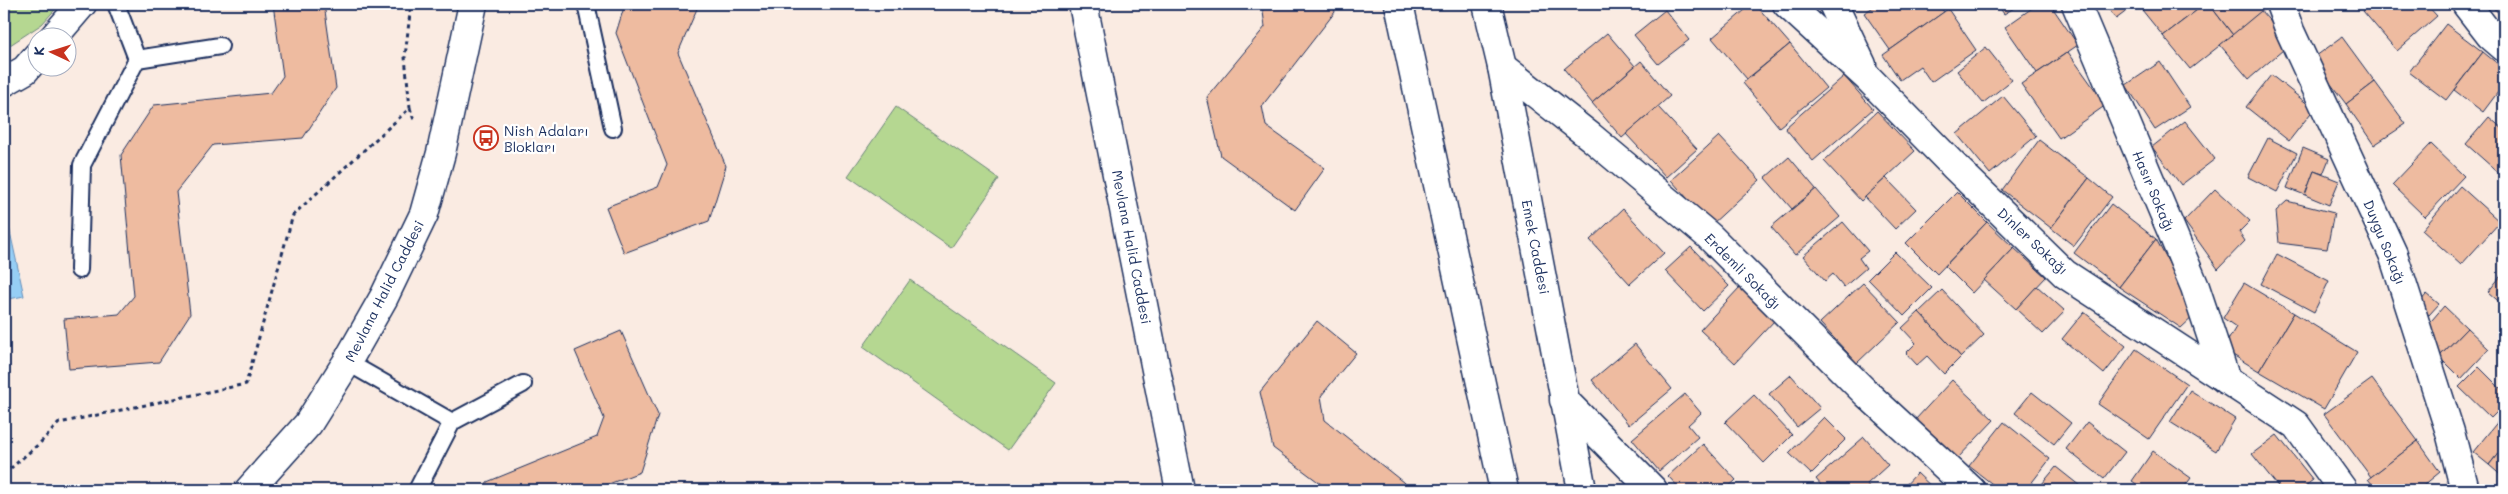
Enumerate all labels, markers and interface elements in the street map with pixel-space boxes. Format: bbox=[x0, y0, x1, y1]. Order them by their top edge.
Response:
north arrow bbox=[28, 28, 78, 78]
text: K bbox=[29, 46, 48, 56]
place label: Nish Adaları Blokları bbox=[504, 121, 589, 156]
bus stop icon: Nish Adaları Blokları bbox=[473, 125, 499, 151]
street label: Hasır Sokağı bbox=[2128, 148, 2180, 234]
street label: Mevlana Halid Caddesi bbox=[1108, 168, 1156, 326]
street label: Duygu Sokağı bbox=[2359, 197, 2411, 287]
street label: Emek Caddesi bbox=[1518, 198, 1554, 296]
street label: Dinler Sokağı bbox=[1994, 203, 2072, 279]
street label: Mevlana Halid Caddesi bbox=[340, 217, 428, 365]
street label: Erdemli Sokağı bbox=[1701, 229, 1785, 313]

